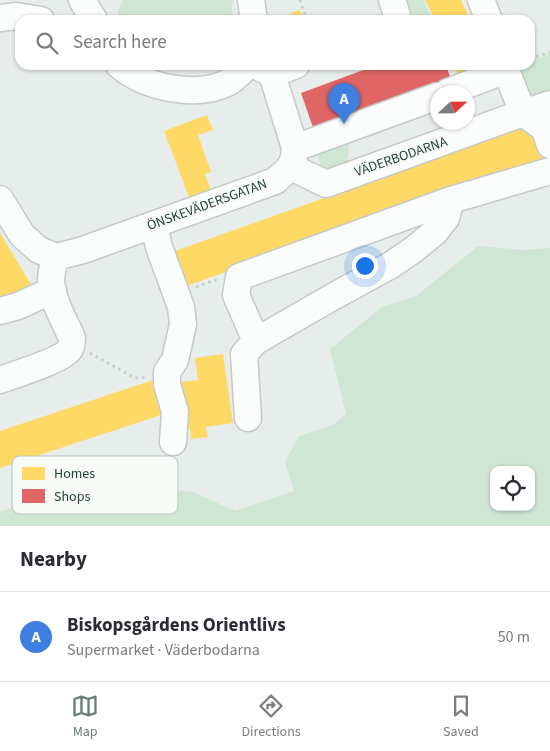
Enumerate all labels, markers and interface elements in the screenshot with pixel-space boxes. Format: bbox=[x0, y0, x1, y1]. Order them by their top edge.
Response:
search box bbox=[15, 15, 535, 70]
icon: search bbox=[33, 29, 61, 57]
text: Search here bbox=[73, 29, 167, 56]
pin: A bbox=[328, 83, 360, 124]
north arrow bbox=[430, 85, 475, 130]
street label: VÄDERBODARNA bbox=[352, 132, 450, 182]
street label: ÖNSKEVÄDERSGATAN bbox=[144, 174, 270, 236]
your location bbox=[352, 253, 378, 279]
legend bbox=[12, 456, 178, 514]
text: Homes bbox=[54, 464, 95, 484]
map controls bbox=[490, 466, 535, 511]
button: locate bbox=[490, 466, 535, 511]
text: Shops bbox=[54, 487, 90, 507]
text: Nearby bbox=[20, 544, 87, 574]
text: Biskopsgårdens Orientlivs bbox=[67, 612, 286, 639]
text: A bbox=[31, 626, 41, 648]
text: 50 m bbox=[498, 626, 530, 648]
text: Supermarket · Väderbodarna bbox=[67, 639, 260, 661]
tab: Map bbox=[71, 692, 99, 742]
tab: Directions bbox=[241, 692, 301, 742]
tab: Saved bbox=[443, 692, 479, 742]

